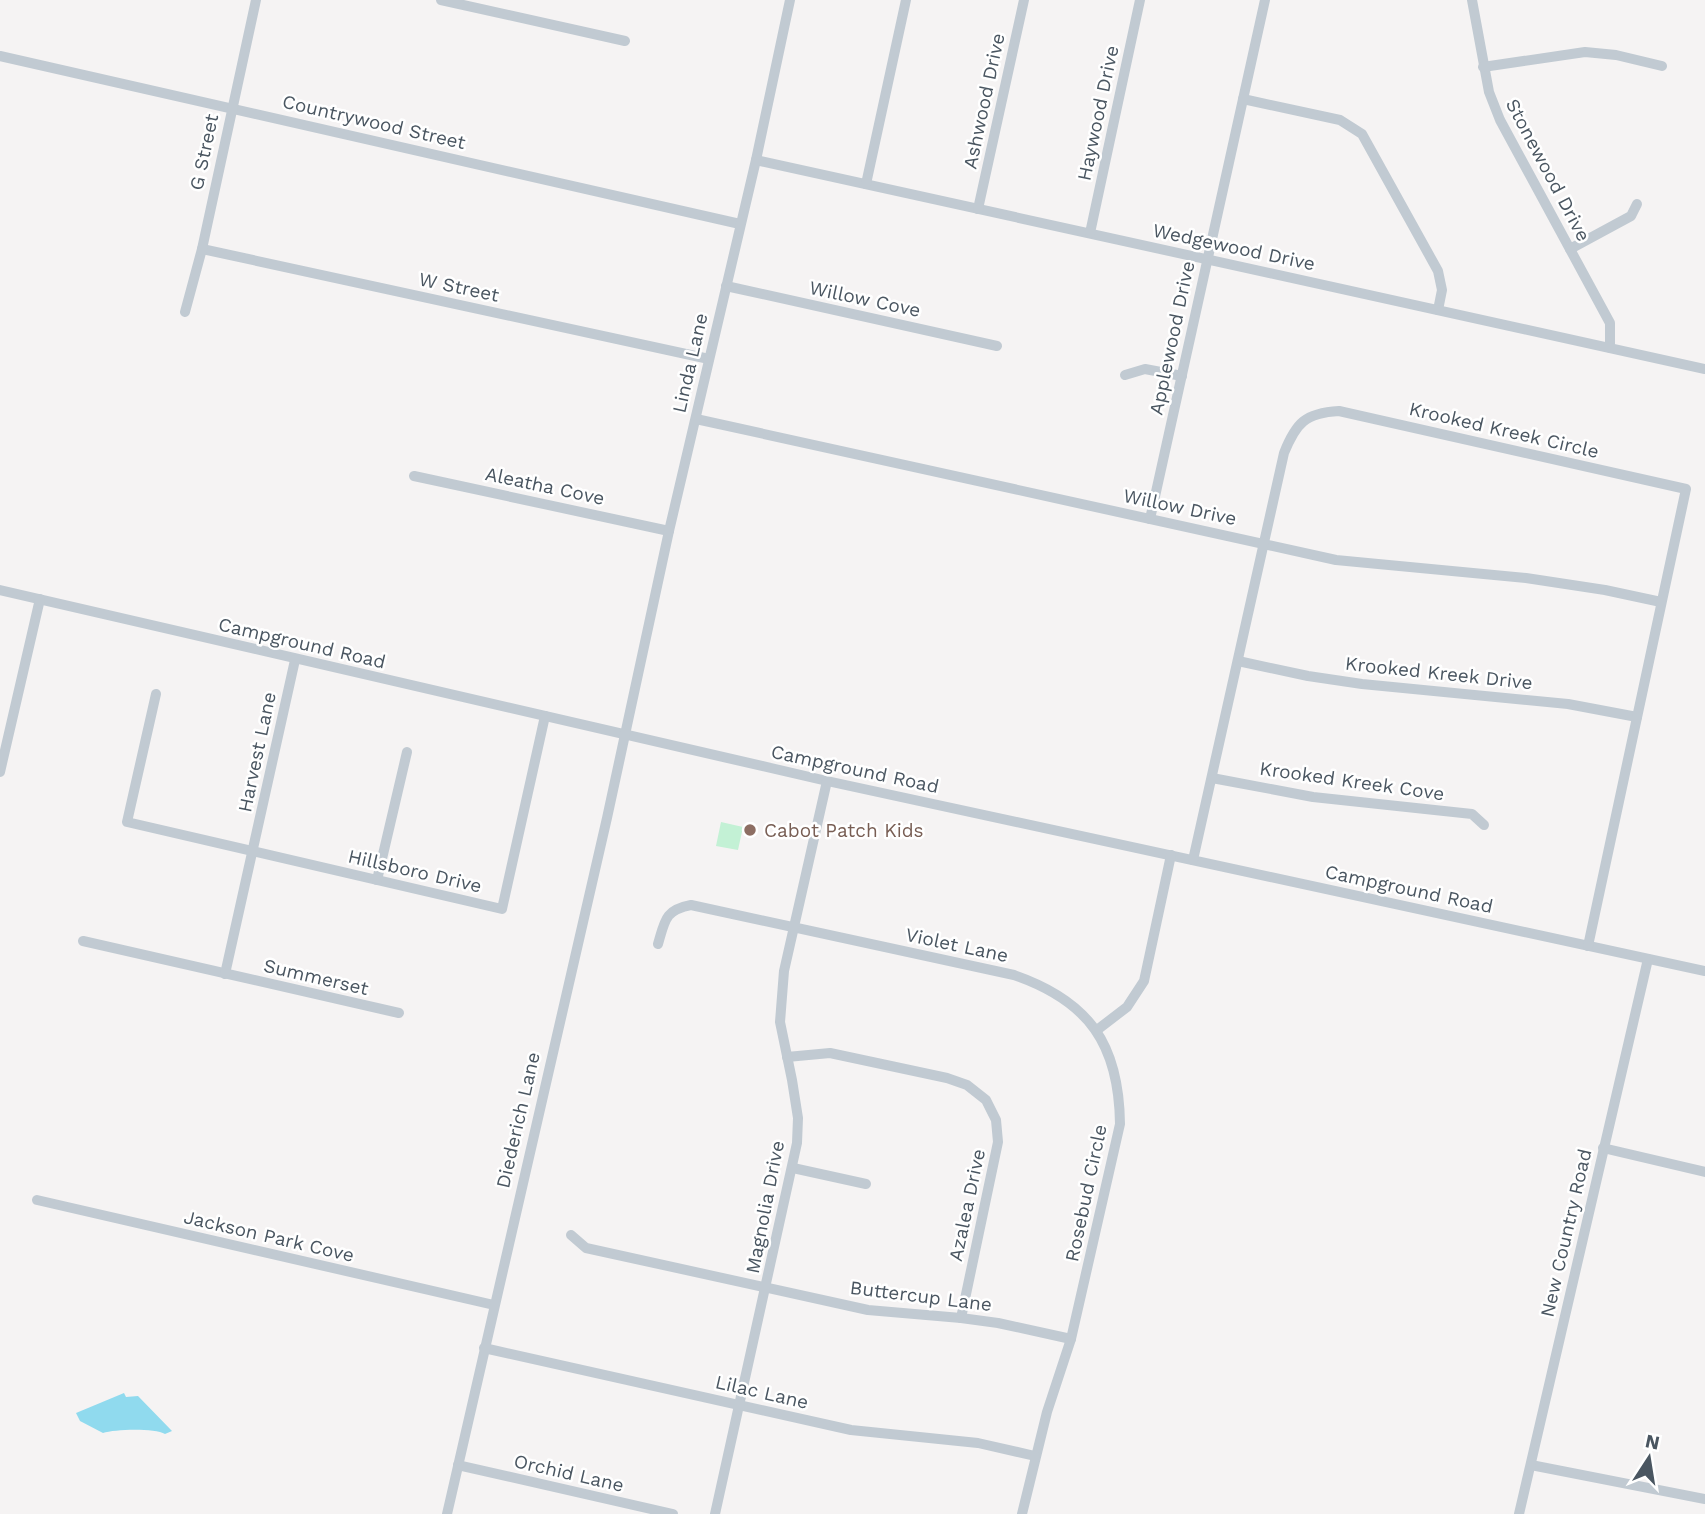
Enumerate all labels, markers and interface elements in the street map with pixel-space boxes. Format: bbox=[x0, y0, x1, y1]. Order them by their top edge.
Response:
street label: Ashwood Drive bbox=[958, 31, 1010, 171]
street label: Haywood Drive bbox=[1072, 43, 1124, 183]
street label: Countrywood Street bbox=[280, 90, 468, 154]
street label: Stonewood Drive bbox=[1501, 95, 1595, 245]
street label: G Street bbox=[185, 112, 223, 192]
street label: Wedgewood Drive bbox=[1151, 219, 1317, 275]
street label: Applewood Drive bbox=[1144, 259, 1200, 417]
street label: W Street bbox=[417, 267, 501, 307]
street label: Willow Cove bbox=[807, 276, 923, 322]
street label: Linda Lane bbox=[667, 311, 713, 415]
street label: Krooked Kreek Circle bbox=[1407, 397, 1601, 463]
street label: Aleatha Cove bbox=[483, 462, 607, 510]
street label: Willow Drive bbox=[1121, 484, 1239, 530]
street label: Campground Road bbox=[216, 613, 388, 673]
street label: Krooked Kreek Drive bbox=[1344, 652, 1534, 694]
street label: Harvest Lane bbox=[233, 690, 281, 814]
street label: Campground Road bbox=[769, 740, 941, 798]
street label: Krooked Kreek Cove bbox=[1258, 757, 1446, 805]
place label: Cabot Patch Kids bbox=[764, 819, 924, 842]
marker: Cabot Patch Kids bbox=[742, 822, 758, 838]
street label: Hillsboro Drive bbox=[346, 844, 484, 898]
street label: Campground Road bbox=[1323, 860, 1495, 918]
street label: Violet Lane bbox=[903, 923, 1011, 967]
street label: Summerset bbox=[261, 954, 371, 1000]
street label: Diederich Lane bbox=[491, 1050, 545, 1190]
street label: Rosebud Circle bbox=[1060, 1122, 1112, 1264]
street label: Magnolia Drive bbox=[741, 1139, 789, 1275]
street label: Azalea Drive bbox=[944, 1147, 990, 1263]
street label: New Country Road bbox=[1535, 1147, 1597, 1319]
street label: Jackson Park Cove bbox=[182, 1205, 356, 1267]
street label: Buttercup Lane bbox=[849, 1276, 993, 1316]
street label: Lilac Lane bbox=[713, 1370, 811, 1414]
north arrow bbox=[1614, 1423, 1684, 1493]
text: N bbox=[1643, 1429, 1662, 1455]
street label: Orchid Lane bbox=[512, 1449, 626, 1497]

